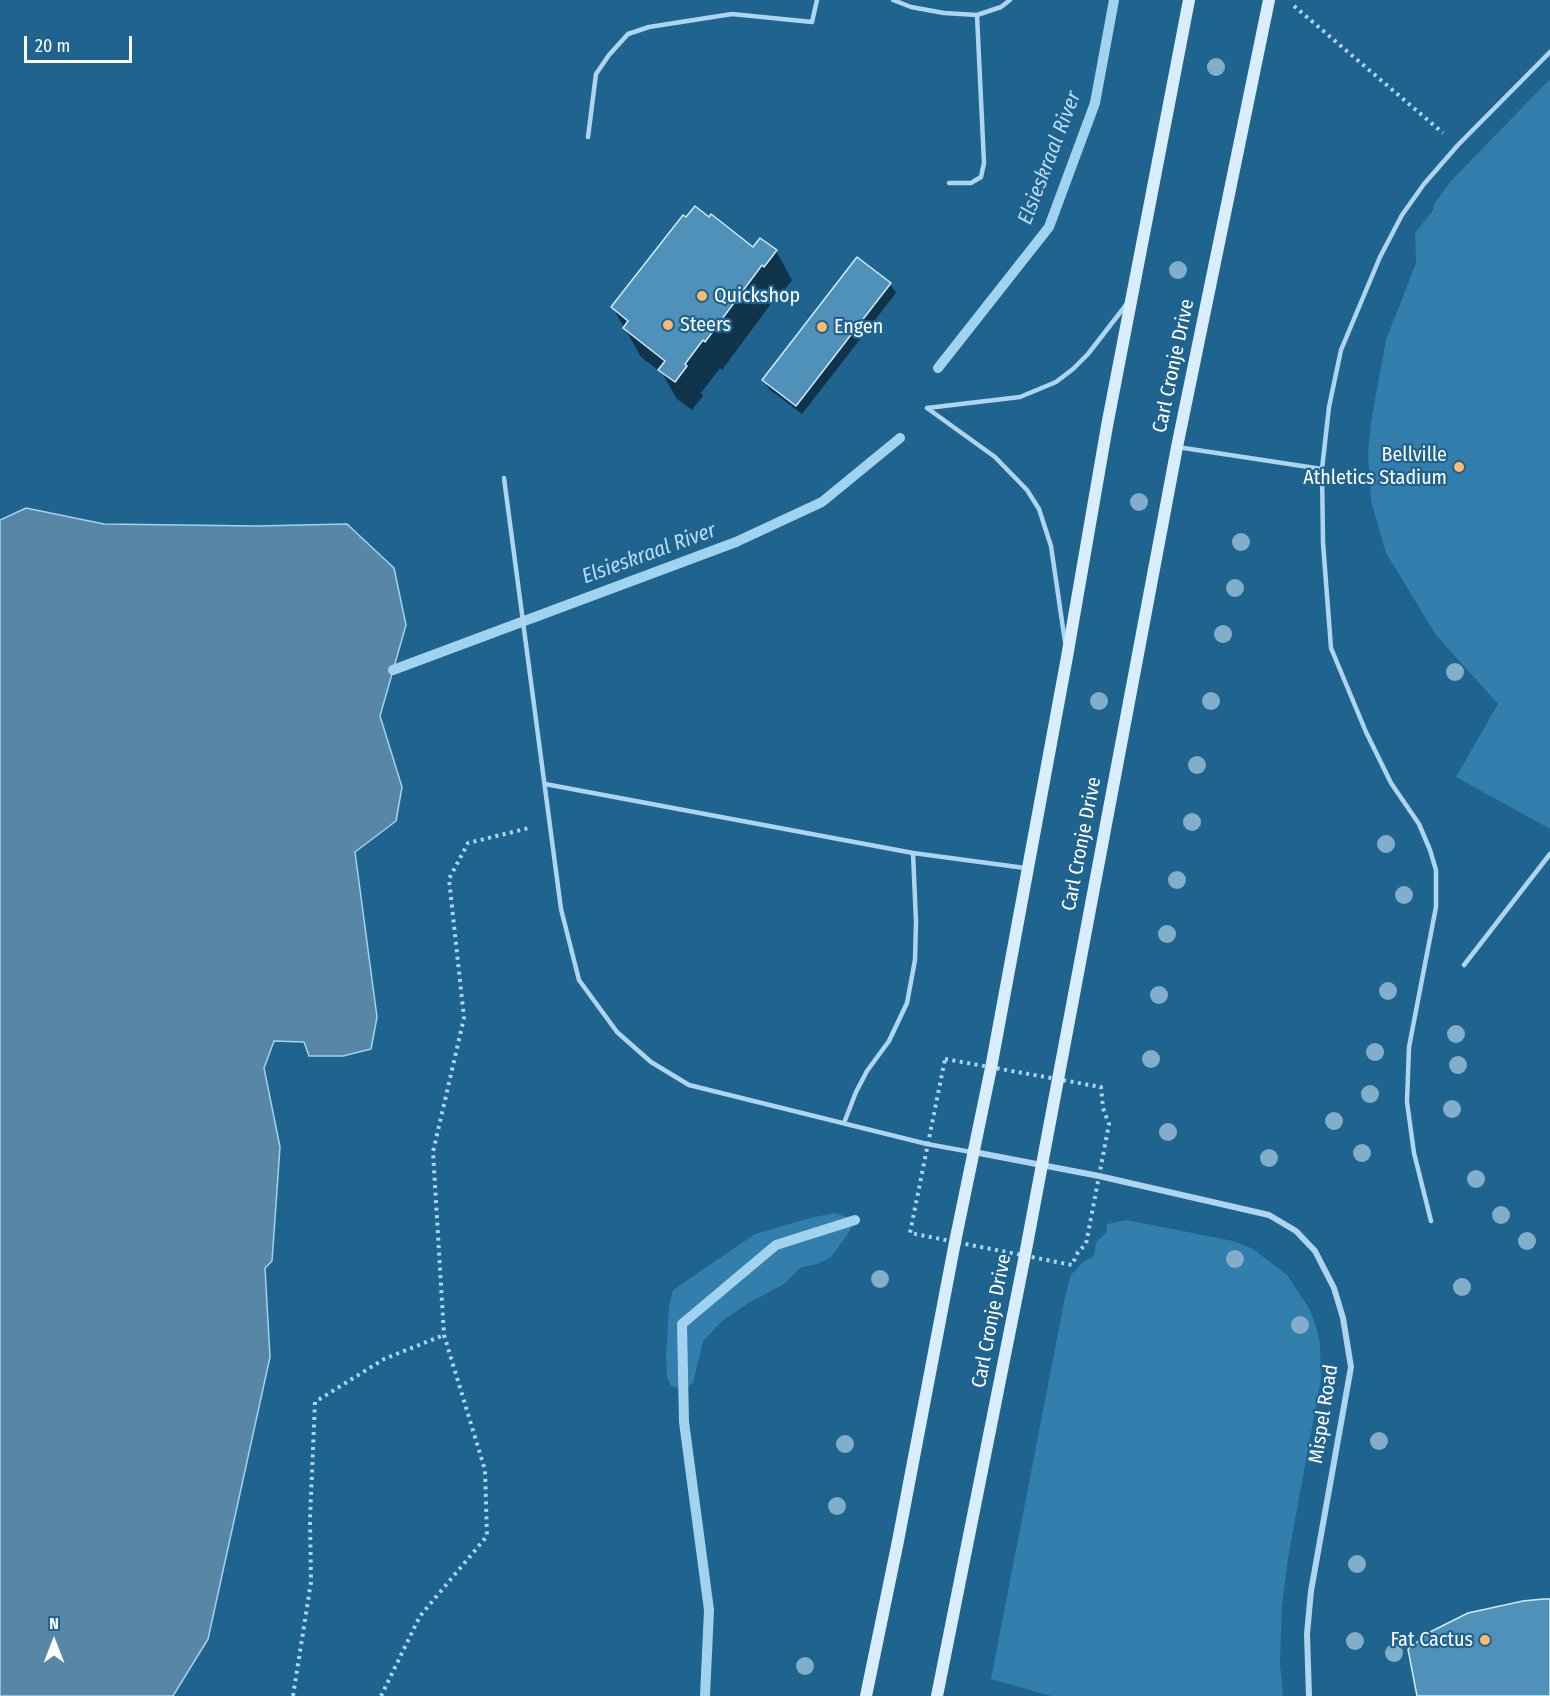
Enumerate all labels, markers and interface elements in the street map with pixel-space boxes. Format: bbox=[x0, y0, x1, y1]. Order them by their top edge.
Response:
scale bar bbox=[27, 24, 135, 62]
text: 20 m bbox=[35, 35, 70, 57]
water label: Elsieskraal River bbox=[1013, 88, 1087, 228]
place label: Quickshop bbox=[714, 284, 800, 308]
marker: Quickshop bbox=[695, 289, 709, 303]
street label: Carl Cronje Drive bbox=[1148, 297, 1200, 435]
place label: Steers bbox=[680, 313, 731, 337]
place label: Engen bbox=[834, 315, 883, 339]
marker: Steers bbox=[661, 318, 675, 332]
marker: Engen bbox=[815, 320, 829, 334]
place label: Bellville Athletics Stadium bbox=[1303, 443, 1447, 490]
marker: Bellville Athletics Stadium bbox=[1452, 460, 1466, 474]
water label: Elsieskraal River bbox=[579, 518, 719, 590]
street label: Carl Cronje Drive bbox=[1057, 775, 1107, 913]
street label: Carl Cronje Drive bbox=[967, 1252, 1017, 1390]
street label: Mispel Road bbox=[1304, 1363, 1344, 1465]
north arrow bbox=[24, 1612, 84, 1672]
text: N bbox=[49, 1614, 59, 1633]
place label: Fat Cactus bbox=[1391, 1628, 1473, 1652]
marker: Fat Cactus bbox=[1478, 1633, 1492, 1647]

